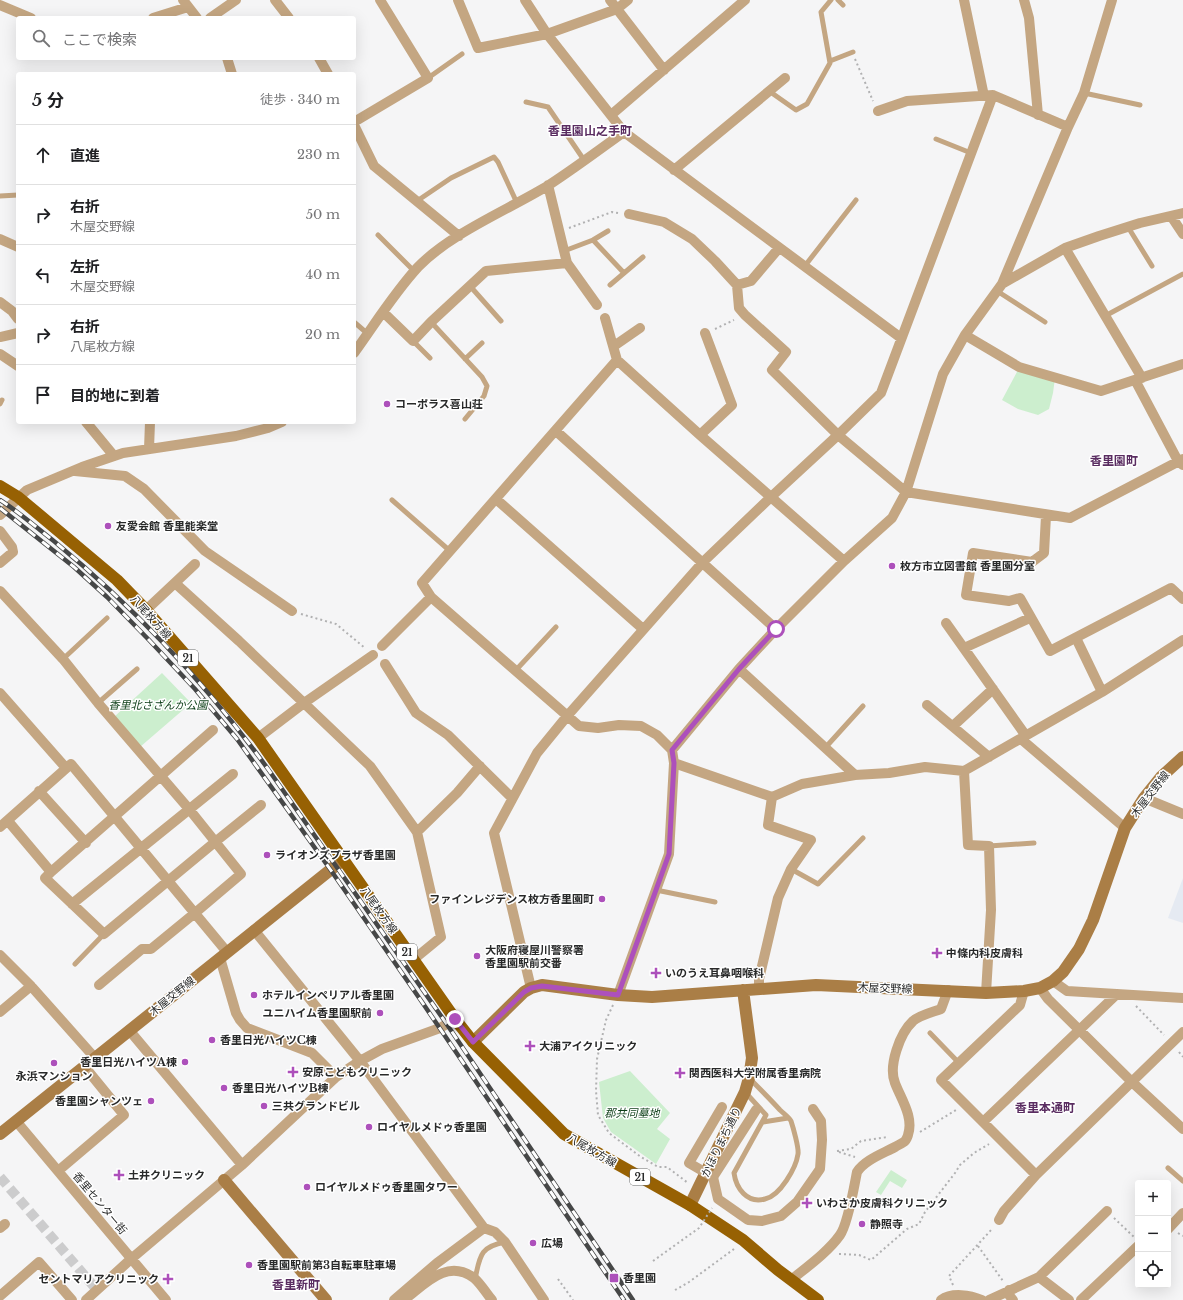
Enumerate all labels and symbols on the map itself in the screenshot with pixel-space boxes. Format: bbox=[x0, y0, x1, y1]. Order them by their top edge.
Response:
district label: 香里園山之手町 bbox=[548, 123, 632, 138]
place label: コーポラス喜山荘 bbox=[395, 397, 483, 411]
marker: コーポラス喜山荘 bbox=[382, 399, 392, 409]
district label: 香里園町 bbox=[1090, 453, 1138, 468]
place label: 友愛会館 香里能楽堂 bbox=[116, 519, 218, 533]
marker: 友愛会館 香里能楽堂 bbox=[103, 521, 113, 531]
place label: 枚方市立図書館 香里園分室 bbox=[900, 559, 1035, 573]
marker: 枚方市立図書館 香里園分室 bbox=[887, 561, 897, 571]
street label: 八尾枚方線 bbox=[127, 592, 175, 642]
route start bbox=[767, 620, 785, 638]
road number: 21 bbox=[178, 650, 198, 666]
park label: 香里北さざんか公園 bbox=[109, 698, 209, 712]
street label: 木屋交野線 bbox=[1128, 768, 1172, 820]
place label: ライオンズプラザ香里園 bbox=[275, 848, 396, 862]
marker: ライオンズプラザ香里園 bbox=[262, 850, 272, 860]
street label: 八尾枚方線 bbox=[357, 883, 401, 937]
place label: ファインレジデンス枚方香里園町 bbox=[429, 892, 594, 906]
marker: ファインレジデンス枚方香里園町 bbox=[597, 894, 607, 904]
place label: 大阪府寝屋川警察署 香里園駅前交番 bbox=[485, 943, 584, 970]
road number: 21 bbox=[397, 944, 417, 960]
place label: 中條内科皮膚科 bbox=[946, 946, 1023, 960]
marker: 中條内科皮膚科 bbox=[931, 947, 943, 959]
marker: 大阪府寝屋川警察署 香里園駅前交番 bbox=[472, 951, 482, 961]
place label: いのうえ耳鼻咽喉科 bbox=[665, 966, 764, 980]
marker: いのうえ耳鼻咽喉科 bbox=[650, 967, 662, 979]
street label: 木屋交野線 bbox=[146, 973, 198, 1019]
street label: 木屋交野線 bbox=[857, 980, 913, 996]
place label: ホテルインペリアル香里園 bbox=[262, 988, 394, 1002]
marker: ホテルインペリアル香里園 bbox=[249, 990, 259, 1000]
place label: ユニハイム香里園駅前 bbox=[262, 1006, 372, 1020]
marker: ユニハイム香里園駅前 bbox=[375, 1008, 385, 1018]
route end bbox=[446, 1010, 464, 1028]
place label: 香里日光ハイツC棟 bbox=[220, 1033, 317, 1047]
marker: 香里日光ハイツC棟 bbox=[207, 1035, 217, 1045]
place label: 大浦アイクリニック bbox=[539, 1039, 637, 1053]
marker: 大浦アイクリニック bbox=[524, 1040, 536, 1052]
place label: 香里日光ハイツA棟 bbox=[80, 1055, 177, 1069]
marker: 香里日光ハイツA棟 bbox=[180, 1057, 190, 1067]
marker: 永浜マンション bbox=[49, 1058, 59, 1068]
place label: 安原こどもクリニック bbox=[302, 1065, 412, 1079]
marker: 安原こどもクリニック bbox=[287, 1066, 299, 1078]
place label: 関西医科大学附属香里病院 bbox=[689, 1066, 821, 1080]
marker: 関西医科大学附属香里病院 bbox=[674, 1067, 686, 1079]
place label: 永浜マンション bbox=[16, 1069, 93, 1083]
place label: 香里日光ハイツB棟 bbox=[232, 1081, 329, 1095]
marker: 香里日光ハイツB棟 bbox=[219, 1083, 229, 1093]
place label: 香里園シャンツェ bbox=[55, 1094, 143, 1108]
marker: 香里園シャンツェ bbox=[146, 1096, 156, 1106]
place label: 三共グランドビル bbox=[272, 1099, 360, 1113]
district label: 香里本通町 bbox=[1015, 1100, 1075, 1115]
marker: 三共グランドビル bbox=[259, 1101, 269, 1111]
street label: かほりまち通り bbox=[698, 1104, 744, 1180]
park label: 郡共同墓地 bbox=[605, 1106, 660, 1120]
place label: ロイヤルメドゥ香里園 bbox=[377, 1120, 487, 1134]
marker: ロイヤルメドゥ香里園 bbox=[364, 1122, 374, 1132]
street label: 八尾枚方線 bbox=[565, 1130, 619, 1170]
place label: 土井クリニック bbox=[128, 1168, 205, 1182]
street label: 香里センター街 bbox=[70, 1169, 130, 1237]
marker: 土井クリニック bbox=[113, 1169, 125, 1181]
road number: 21 bbox=[630, 1169, 650, 1185]
place label: ロイヤルメドゥ香里園タワー bbox=[315, 1180, 458, 1194]
marker: ロイヤルメドゥ香里園タワー bbox=[302, 1182, 312, 1192]
place label: いわさか皮膚科クリニック bbox=[816, 1196, 948, 1210]
marker: いわさか皮膚科クリニック bbox=[801, 1197, 813, 1209]
place label: 静照寺 bbox=[870, 1217, 903, 1231]
marker: 静照寺 bbox=[857, 1219, 867, 1229]
place label: 広場 bbox=[541, 1236, 563, 1250]
marker: 広場 bbox=[528, 1238, 538, 1248]
place label: 香里園駅前第3自転車駐車場 bbox=[257, 1258, 396, 1272]
marker: 香里園駅前第3自転車駐車場 bbox=[244, 1260, 254, 1270]
place label: 香里園 bbox=[623, 1271, 656, 1285]
place label: セントマリアクリニック bbox=[39, 1272, 159, 1286]
marker: 香里園 bbox=[608, 1272, 620, 1284]
marker: セントマリアクリニック bbox=[162, 1273, 174, 1285]
district label: 香里新町 bbox=[272, 1277, 320, 1292]

